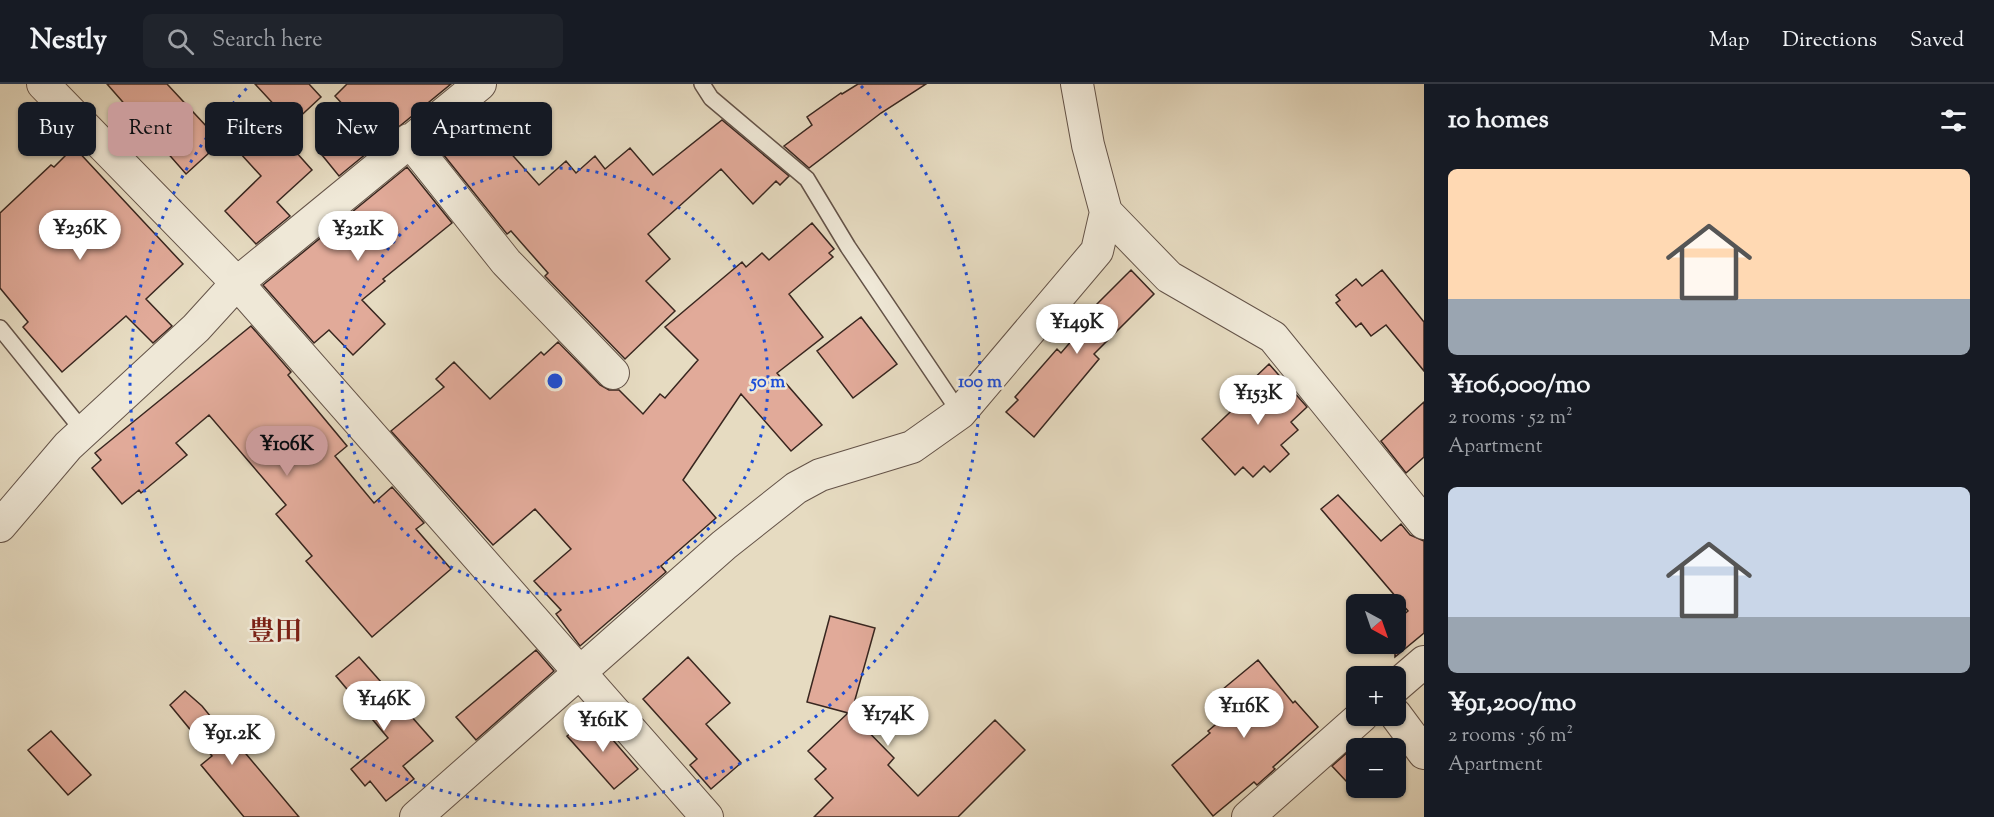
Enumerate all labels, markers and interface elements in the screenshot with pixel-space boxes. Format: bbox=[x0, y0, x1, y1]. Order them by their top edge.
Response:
search box bbox=[143, 14, 563, 68]
text: Nestly bbox=[30, 21, 107, 61]
icon: search bbox=[164, 25, 197, 58]
text: Search here bbox=[212, 25, 322, 57]
text: Map bbox=[1709, 26, 1749, 56]
text: Directions bbox=[1782, 26, 1877, 56]
text: Saved bbox=[1910, 26, 1964, 56]
chip: Buy bbox=[18, 102, 96, 156]
chip: Rent bbox=[108, 102, 193, 156]
chip: Filters bbox=[205, 102, 303, 156]
chip: New bbox=[315, 102, 399, 156]
chip: Apartment bbox=[411, 102, 552, 156]
text: 10 homes bbox=[1448, 102, 1549, 139]
icon: filters bbox=[1937, 104, 1970, 137]
icon: home bbox=[1655, 208, 1763, 316]
pin: ¥236K bbox=[38, 210, 122, 261]
pin: ¥321K bbox=[316, 211, 400, 262]
text: ¥236K bbox=[53, 215, 107, 244]
text: ¥321K bbox=[332, 216, 384, 245]
pin: ¥149K bbox=[1035, 304, 1119, 355]
text: ¥149K bbox=[1050, 309, 1104, 338]
text: ¥106,000/mo bbox=[1448, 367, 1590, 404]
text: 50 m bbox=[749, 370, 785, 396]
text: 100 m bbox=[958, 370, 1002, 396]
centre of rings bbox=[545, 371, 565, 391]
pin: ¥153K bbox=[1216, 375, 1300, 426]
text: ¥153K bbox=[1233, 380, 1283, 409]
text: 2 rooms · 52 m² bbox=[1448, 404, 1573, 433]
pin: ¥106K bbox=[245, 426, 329, 477]
text: ¥106K bbox=[260, 431, 314, 460]
text: Apartment bbox=[1448, 433, 1543, 462]
icon: home bbox=[1655, 526, 1763, 634]
north arrow bbox=[1346, 594, 1406, 654]
map controls bbox=[1346, 594, 1406, 798]
district label: 豊田 bbox=[248, 614, 302, 653]
button: + bbox=[1346, 666, 1406, 726]
pin: ¥146K bbox=[342, 681, 426, 732]
text: ¥91,200/mo bbox=[1448, 685, 1576, 722]
text: ¥146K bbox=[357, 686, 411, 715]
pin: ¥116K bbox=[1202, 688, 1286, 739]
text: ¥116K bbox=[1219, 693, 1269, 722]
pin: ¥174K bbox=[846, 696, 930, 747]
text: ¥174K bbox=[862, 701, 914, 730]
pin: ¥161K bbox=[561, 702, 645, 753]
text: ¥161K bbox=[578, 707, 628, 736]
pin: ¥91.2K bbox=[183, 715, 281, 766]
text: ¥91.2K bbox=[203, 720, 261, 749]
text: 2 rooms · 56 m² bbox=[1448, 722, 1573, 751]
button: − bbox=[1346, 738, 1406, 798]
text: Apartment bbox=[1448, 751, 1543, 780]

